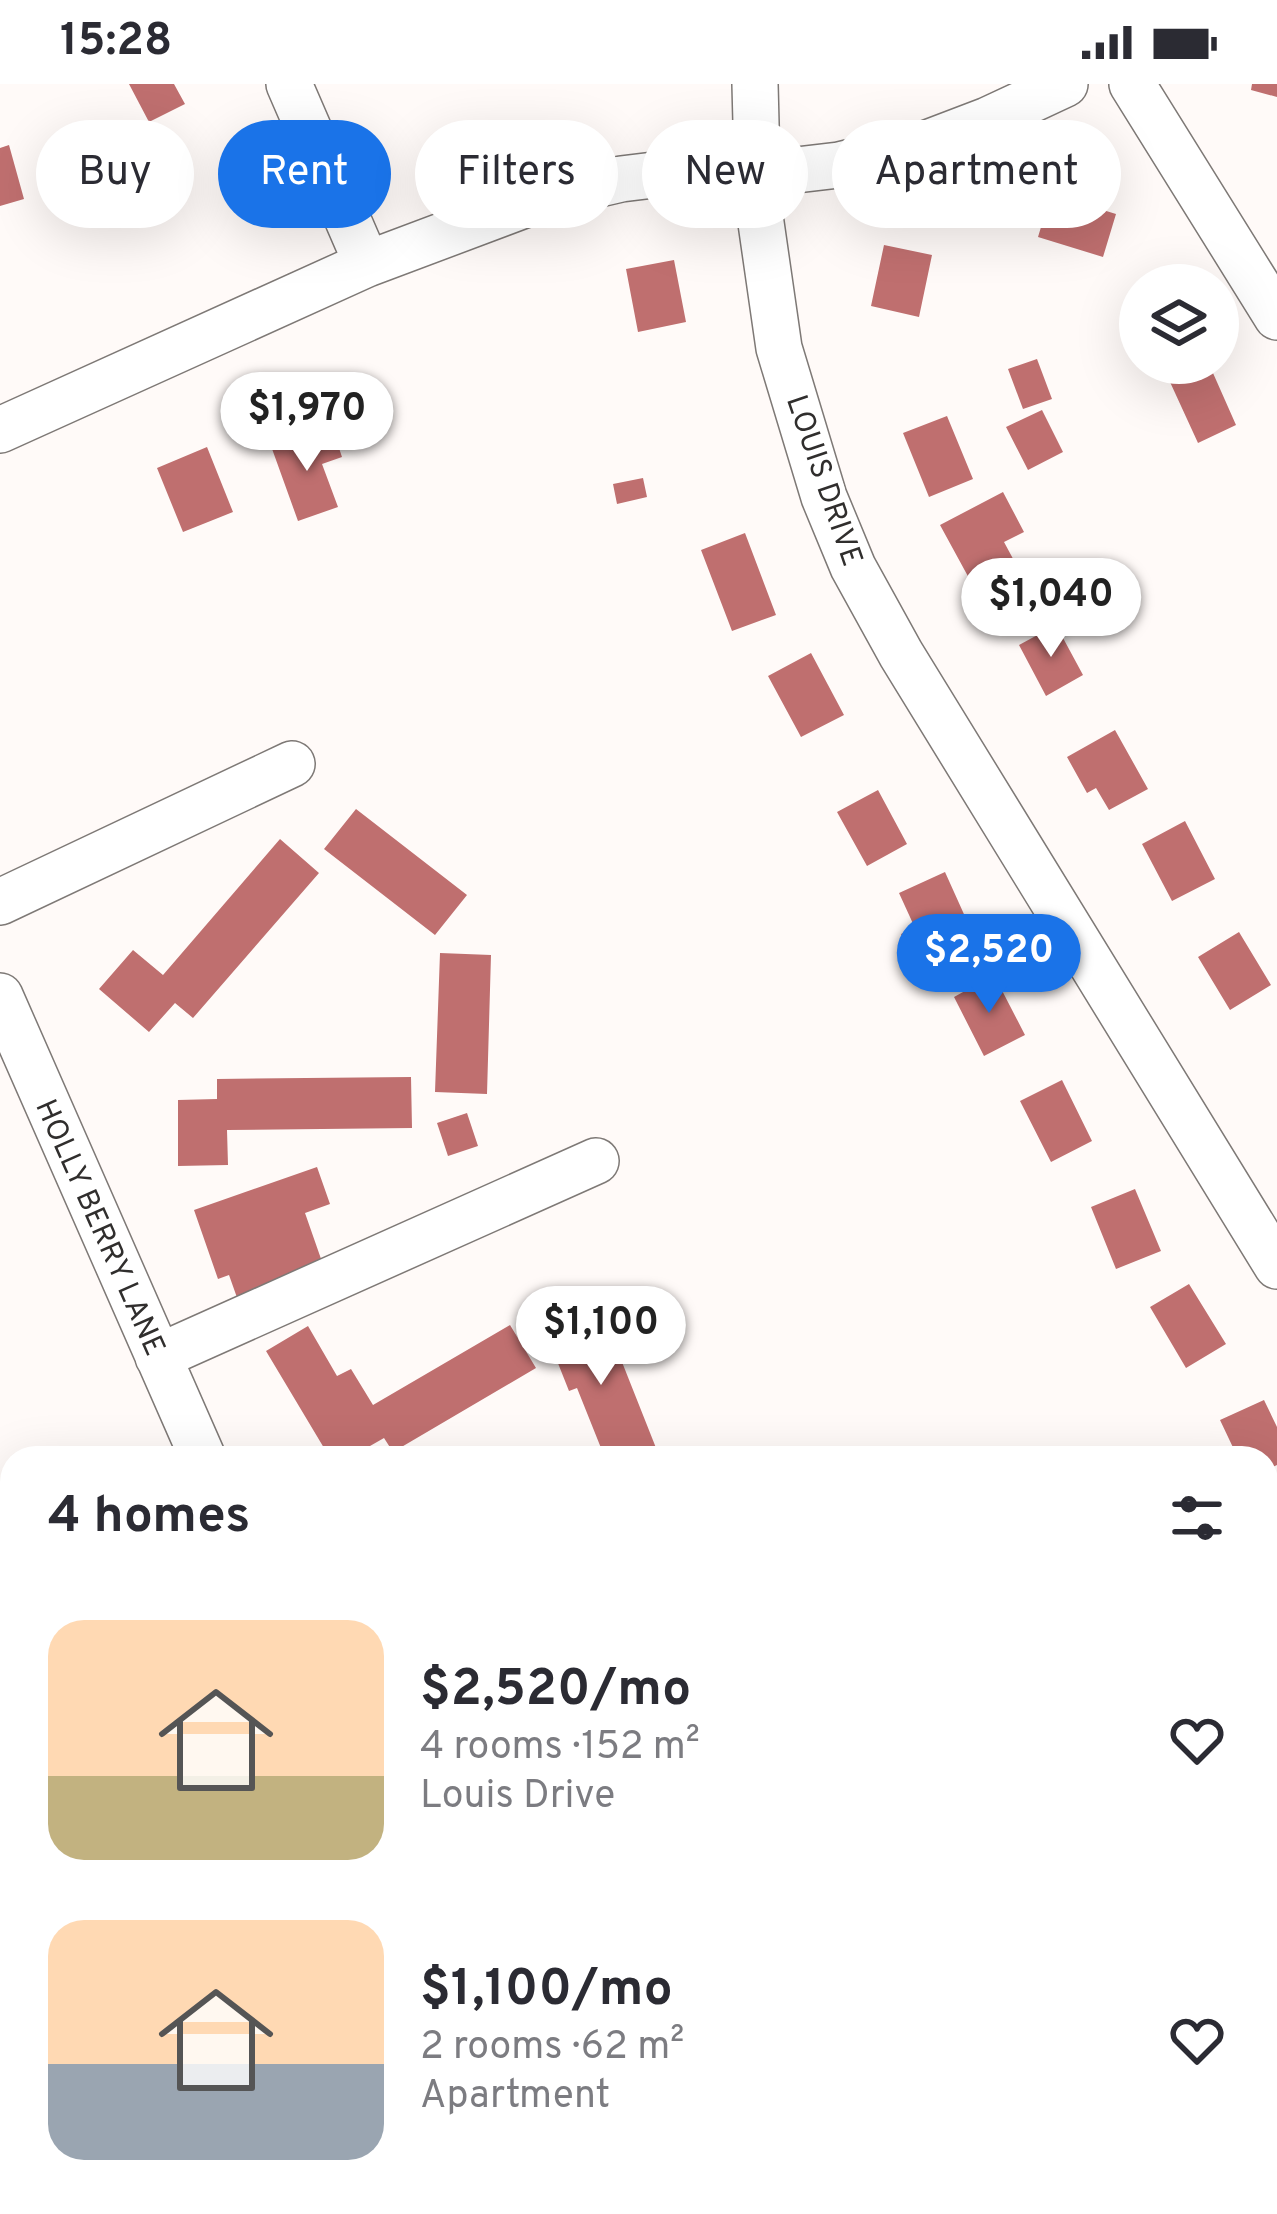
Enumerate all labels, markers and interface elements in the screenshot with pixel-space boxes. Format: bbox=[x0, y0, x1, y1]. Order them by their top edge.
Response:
text: 15:28 bbox=[60, 14, 172, 71]
chip: Buy bbox=[36, 120, 194, 228]
chip: Rent bbox=[218, 120, 391, 228]
chip: Filters bbox=[415, 120, 618, 228]
chip: New bbox=[642, 120, 808, 228]
chip: Apartment bbox=[832, 120, 1121, 228]
map controls bbox=[1119, 264, 1239, 384]
button: layers bbox=[1119, 264, 1239, 384]
pin: $1,970 bbox=[209, 372, 405, 474]
text: $1,970 bbox=[247, 386, 367, 435]
street label: LOUIS DRIVE bbox=[776, 390, 869, 571]
pin: $1,040 bbox=[953, 558, 1149, 660]
text: $1,040 bbox=[988, 572, 1114, 621]
pin: $2,520 bbox=[891, 914, 1087, 1016]
text: $2,520 bbox=[924, 928, 1054, 977]
street label: HOLLY BERRY LANE bbox=[26, 1094, 172, 1362]
pin: $1,100 bbox=[503, 1286, 699, 1388]
text: $1,100 bbox=[543, 1300, 659, 1349]
icon: filters bbox=[1164, 1485, 1230, 1551]
text: 4 homes bbox=[48, 1486, 250, 1551]
text: $2,520/mo bbox=[420, 1659, 691, 1724]
icon: home bbox=[144, 1668, 288, 1812]
icon: heart bbox=[1164, 1707, 1230, 1773]
text: 4 rooms · 152 m² bbox=[420, 1724, 700, 1773]
text: Louis Drive bbox=[420, 1773, 615, 1822]
text: $1,100/mo bbox=[420, 1959, 673, 2024]
icon: home bbox=[144, 1968, 288, 2112]
icon: heart bbox=[1164, 2007, 1230, 2073]
text: 2 rooms · 62 m² bbox=[420, 2024, 684, 2073]
text: Apartment bbox=[420, 2073, 610, 2122]

